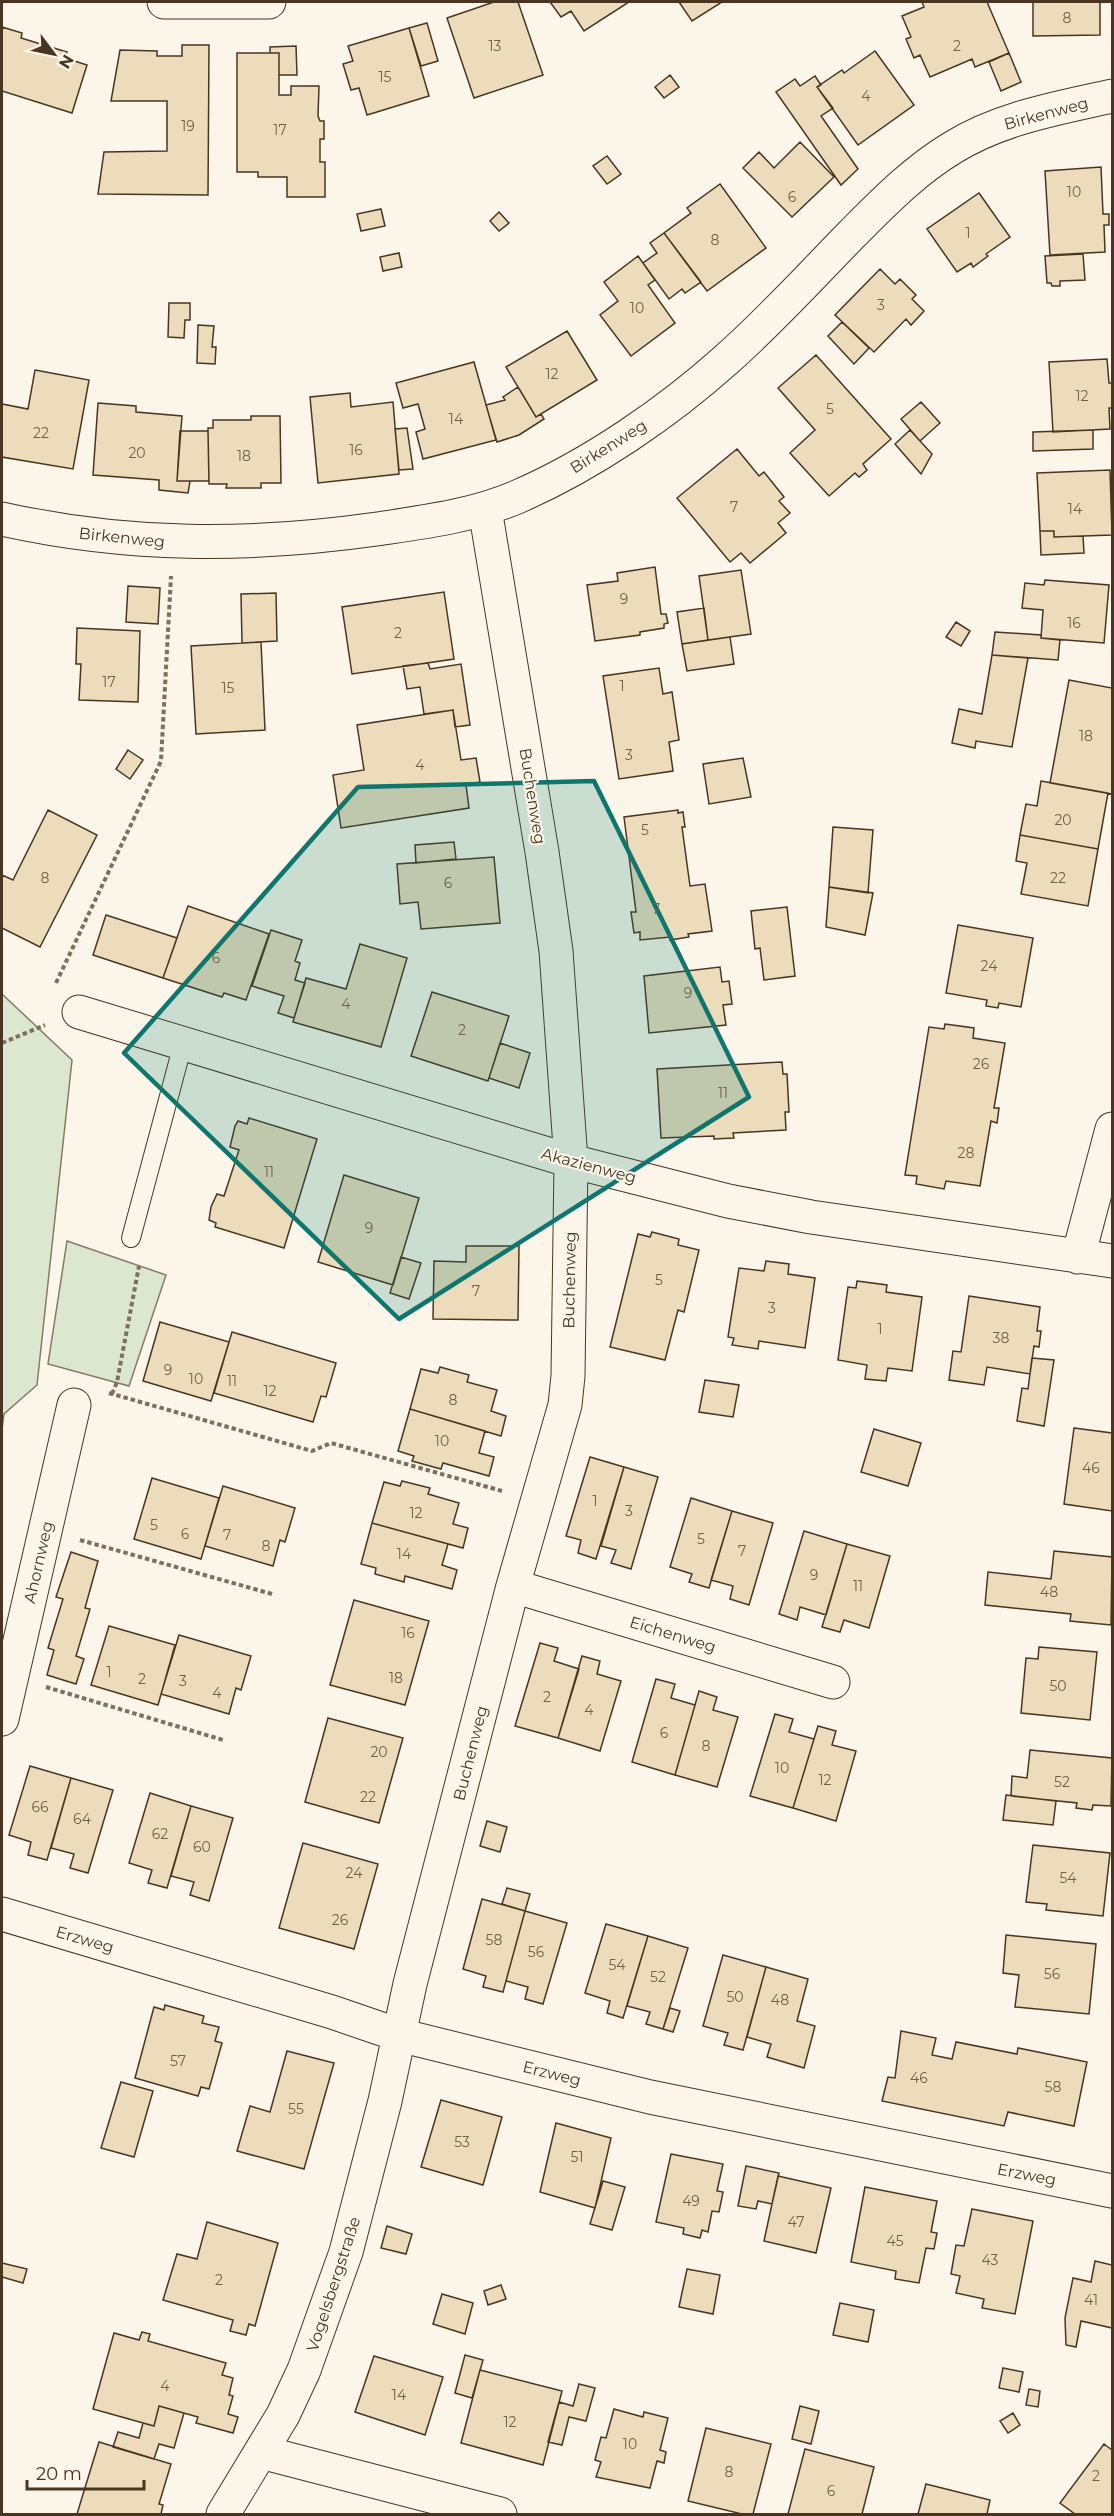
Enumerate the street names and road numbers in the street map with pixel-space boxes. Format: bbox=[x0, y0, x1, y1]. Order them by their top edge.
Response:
street label: Birkenweg bbox=[1002, 93, 1090, 134]
street label: Birkenweg bbox=[566, 415, 650, 477]
street label: Birkenweg bbox=[78, 524, 166, 551]
street label: Buchenweg bbox=[516, 747, 549, 846]
street label: Akazienweg bbox=[539, 1144, 638, 1187]
street label: Buchenweg bbox=[559, 1231, 580, 1329]
street label: Ahornweg bbox=[20, 1519, 57, 1605]
street label: Eichenweg bbox=[627, 1612, 718, 1657]
street label: Buchenweg bbox=[449, 1704, 491, 1803]
street label: Erzweg bbox=[54, 1922, 116, 1957]
street label: Erzweg bbox=[521, 2057, 583, 2090]
street label: Erzweg bbox=[996, 2159, 1058, 2190]
street label: Vogelsbergstraße bbox=[303, 2214, 364, 2354]

